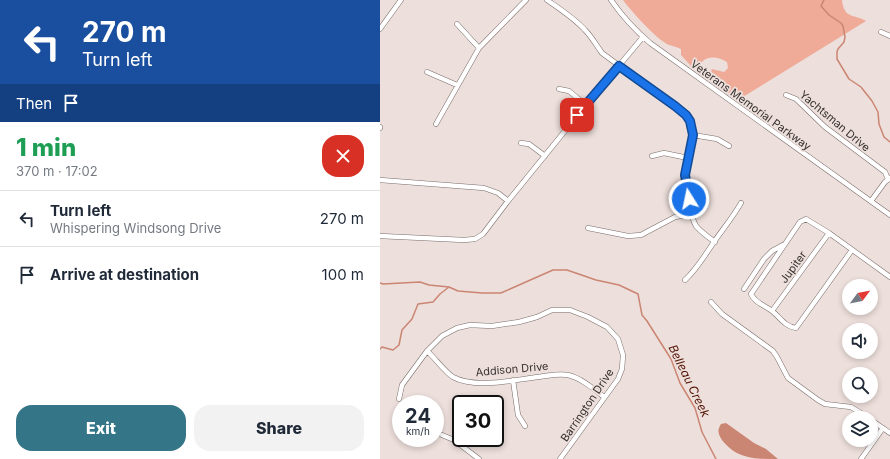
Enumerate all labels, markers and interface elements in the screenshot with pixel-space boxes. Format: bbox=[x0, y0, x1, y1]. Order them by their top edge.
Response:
text: 270 m bbox=[82, 15, 167, 49]
icon: left bbox=[16, 16, 68, 68]
text: Turn left bbox=[82, 49, 152, 70]
street label: Veterans Memorial Parkway bbox=[688, 57, 814, 153]
street label: Yachtsman Drive bbox=[797, 87, 873, 155]
icon: arrive bbox=[60, 92, 82, 114]
text: Then bbox=[16, 94, 52, 113]
pin bbox=[560, 98, 594, 132]
icon: arrive bbox=[566, 104, 588, 126]
text: 1 min bbox=[16, 133, 76, 162]
button: close bbox=[322, 135, 364, 177]
text: 370 m · 17:02 bbox=[16, 163, 98, 179]
position arrow bbox=[668, 178, 710, 220]
text: Turn left bbox=[50, 201, 111, 220]
icon: left bbox=[16, 208, 38, 230]
text: 270 m bbox=[320, 209, 364, 228]
text: Whispering Windsong Drive bbox=[50, 220, 221, 236]
street label: Jupiter bbox=[777, 248, 809, 286]
icon: arrive bbox=[16, 264, 38, 286]
text: Arrive at destination bbox=[50, 265, 199, 284]
text: 100 m bbox=[322, 265, 364, 284]
north arrow bbox=[842, 279, 878, 315]
map controls bbox=[842, 279, 878, 447]
button: sound bbox=[842, 323, 878, 359]
water label: Belleau Creek bbox=[665, 342, 714, 420]
street label: Addison Drive bbox=[475, 359, 549, 379]
street label: Barrington Drive bbox=[557, 366, 617, 444]
button: search bbox=[842, 367, 878, 403]
speed limit sign: 30 bbox=[452, 395, 504, 447]
text: 24 bbox=[405, 404, 431, 428]
button: Exit bbox=[16, 405, 186, 451]
button: Share bbox=[194, 405, 364, 451]
button: layers bbox=[842, 411, 878, 447]
text: km/h bbox=[406, 425, 430, 437]

